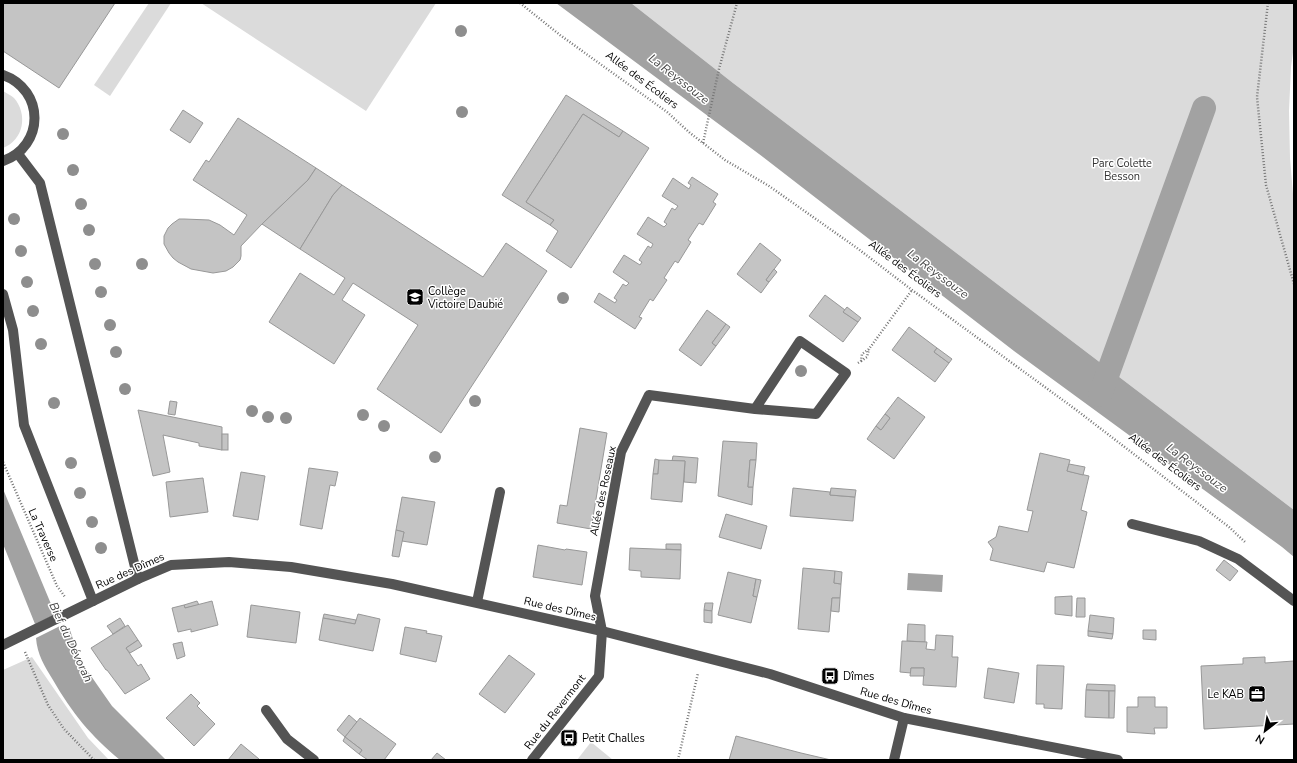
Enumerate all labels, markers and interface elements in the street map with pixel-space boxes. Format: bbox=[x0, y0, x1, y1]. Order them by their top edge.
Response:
street label: Allée des Écoliers bbox=[602, 47, 682, 112]
water label: La Reyssouze bbox=[645, 50, 713, 108]
park label: Parc Colette Besson bbox=[1092, 156, 1152, 184]
street label: Allée des Écoliers bbox=[865, 236, 945, 301]
water label: La Reyssouze bbox=[904, 246, 972, 303]
place label: Collège Victoire Daubié bbox=[427, 284, 503, 312]
school or university icon: Collège Victoire Daubié bbox=[405, 287, 425, 307]
street label: Allée des Écoliers bbox=[1125, 429, 1205, 494]
water label: La Reyssouze bbox=[1163, 440, 1231, 497]
street label: Allée des Roseaux bbox=[586, 444, 620, 537]
street label: La Traverse bbox=[25, 506, 61, 564]
street label: Rue des Dîmes bbox=[93, 549, 167, 593]
street label: Rue des Dîmes bbox=[522, 593, 598, 625]
water label: Bief du Dévorah bbox=[45, 599, 97, 685]
bus stop icon: Dîmes bbox=[820, 666, 840, 686]
place label: Dîmes bbox=[843, 669, 874, 684]
street label: Rue du Revermont bbox=[521, 671, 589, 753]
street label: Rue des Dîmes bbox=[858, 684, 934, 718]
office icon: Le KAB bbox=[1247, 684, 1267, 704]
place label: Le KAB bbox=[1207, 687, 1244, 702]
north arrow bbox=[1245, 711, 1285, 751]
bus stop icon: Petit Challes bbox=[559, 728, 579, 748]
place label: Petit Challes bbox=[582, 731, 645, 746]
text: N bbox=[1253, 731, 1267, 748]

